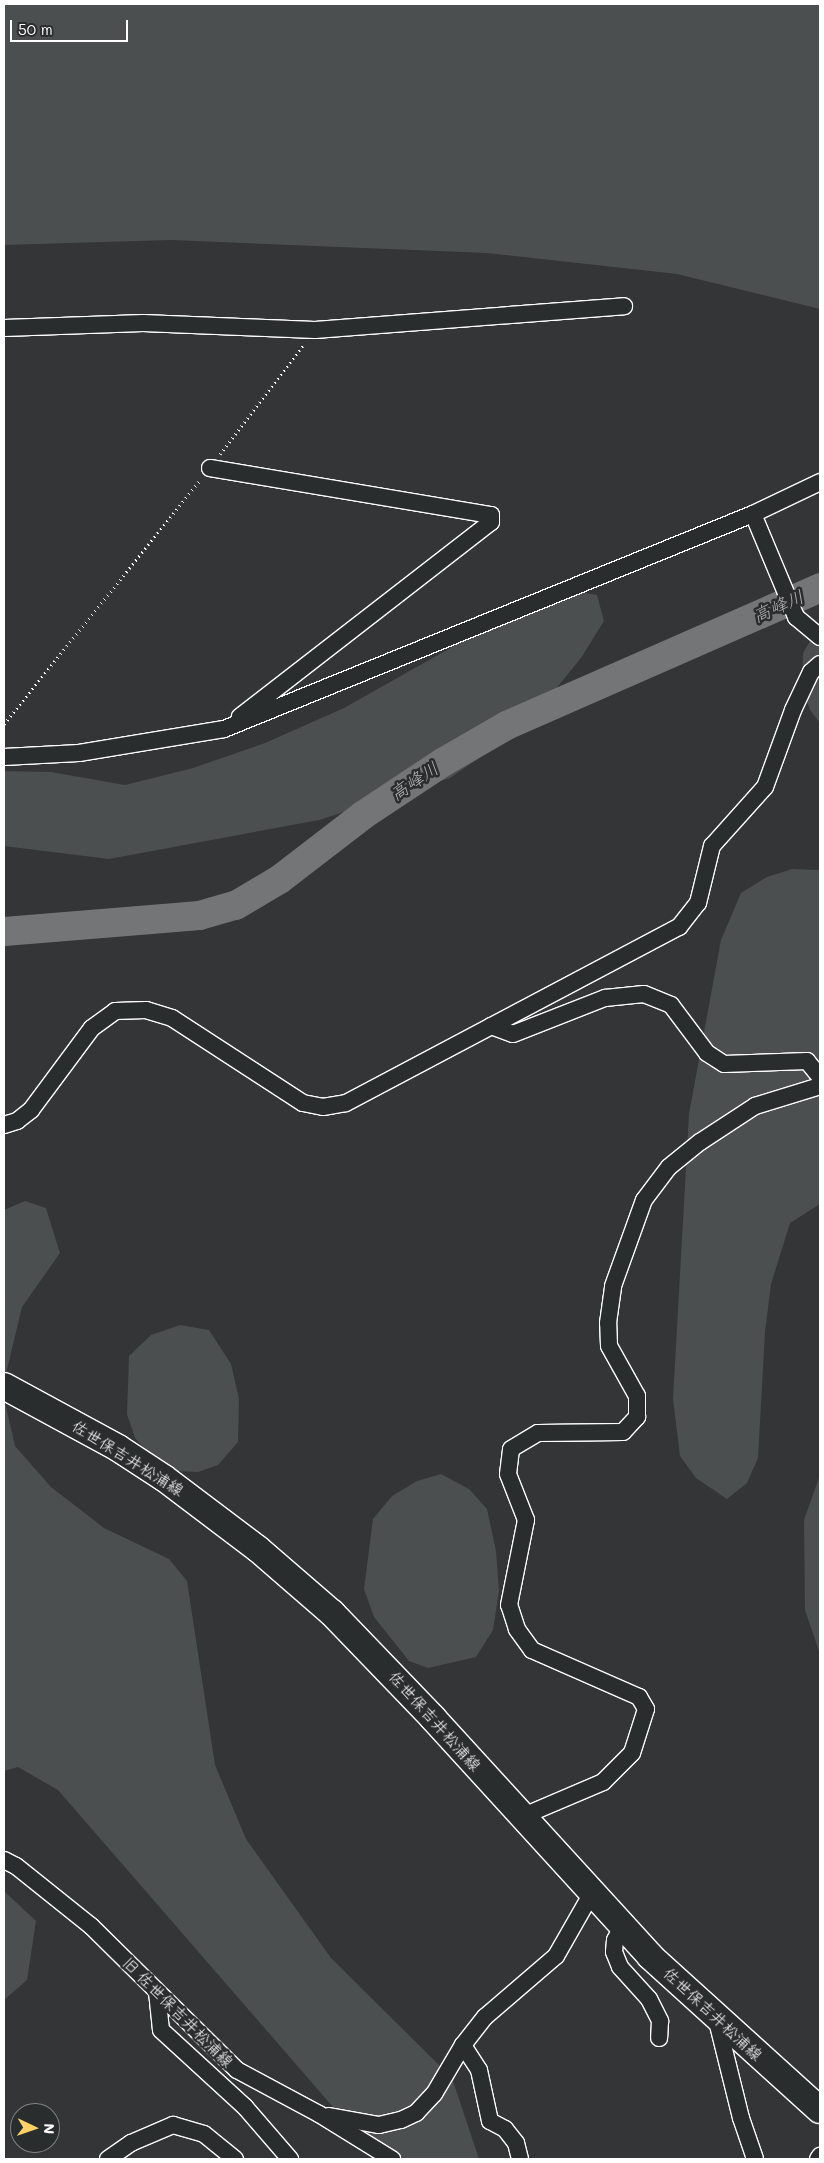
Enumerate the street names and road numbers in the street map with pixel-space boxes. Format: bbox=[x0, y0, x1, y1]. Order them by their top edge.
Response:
street label: 佐世保吉井松浦線 bbox=[69, 1416, 187, 1500]
street label: 佐世保吉井松浦線 bbox=[385, 1667, 485, 1775]
street label: 旧 佐世保吉井松浦線 bbox=[118, 1952, 238, 2072]
street label: 佐世保吉井松浦線 bbox=[660, 1963, 766, 2065]

